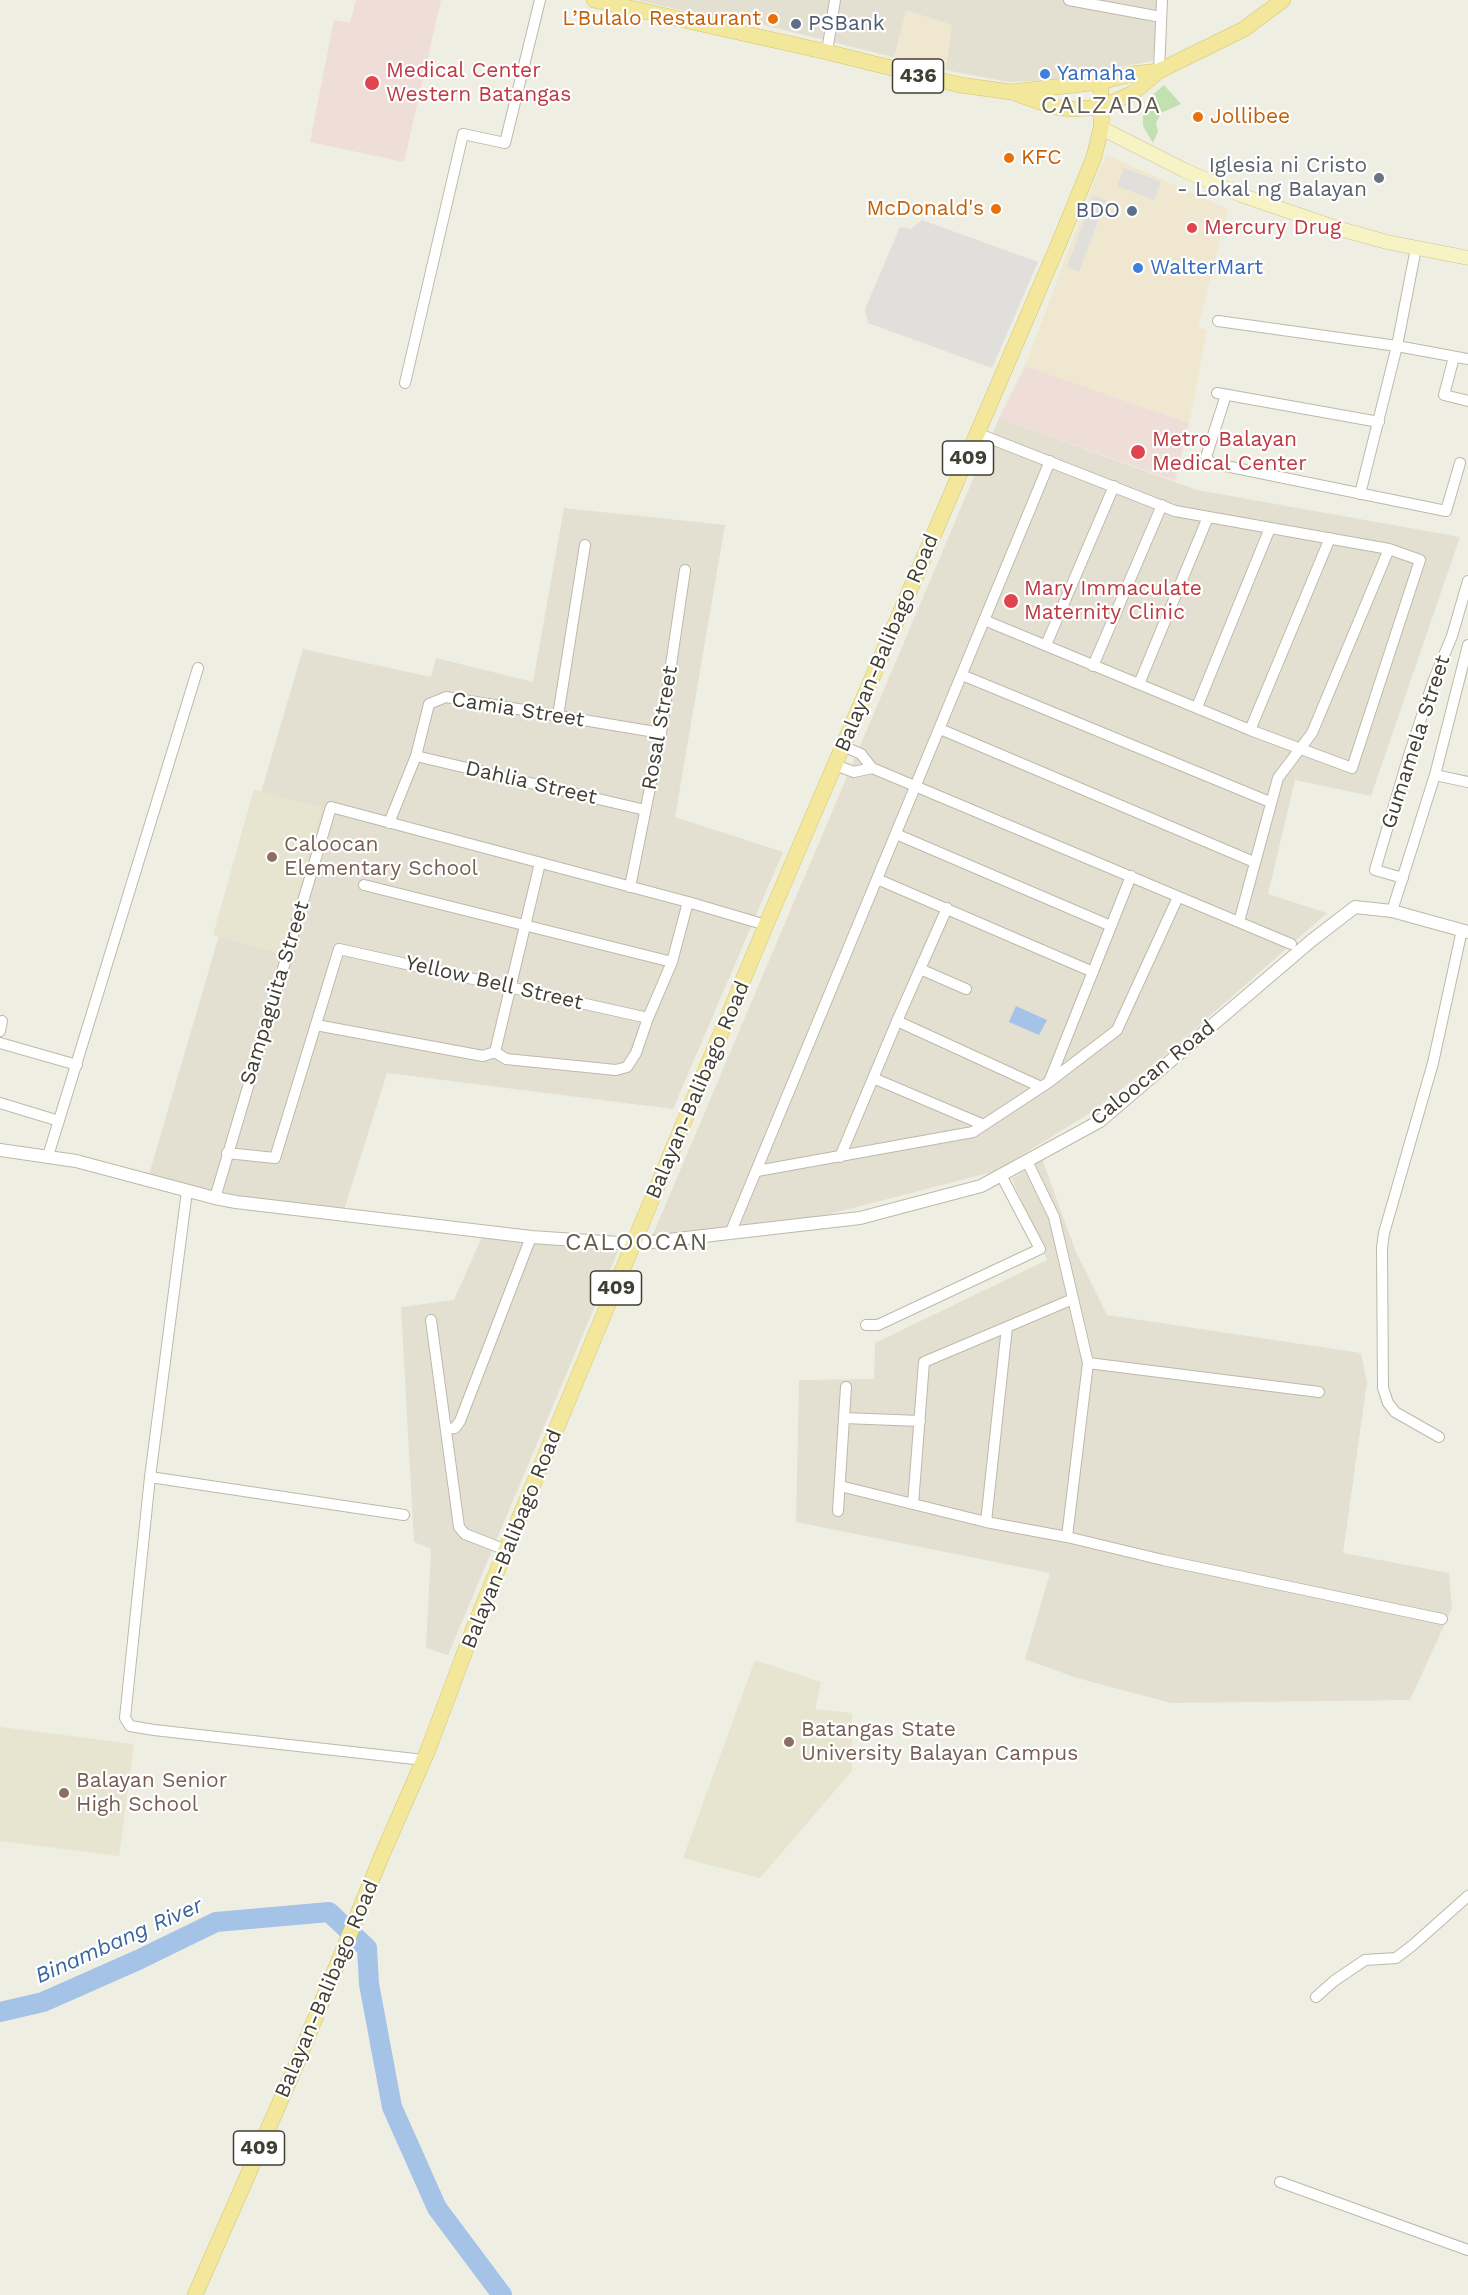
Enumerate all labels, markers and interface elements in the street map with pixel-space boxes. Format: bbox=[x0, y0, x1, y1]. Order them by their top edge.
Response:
place label: L’Bulalo Restaurant bbox=[562, 6, 761, 32]
place label: PSBank bbox=[808, 11, 885, 37]
marker: L’Bulalo Restaurant bbox=[766, 12, 780, 26]
marker: PSBank bbox=[789, 17, 803, 31]
place label: Medical Center Western Batangas bbox=[386, 58, 571, 108]
road number: 436 bbox=[892, 59, 944, 93]
place label: Yamaha bbox=[1057, 61, 1136, 87]
marker: Yamaha bbox=[1038, 67, 1052, 81]
marker: Medical Center Western Batangas bbox=[363, 74, 381, 92]
district label: CALZADA bbox=[1041, 92, 1161, 120]
place label: Jollibee bbox=[1210, 104, 1290, 130]
marker: Jollibee bbox=[1191, 110, 1205, 124]
place label: KFC bbox=[1021, 145, 1062, 171]
marker: KFC bbox=[1002, 151, 1016, 165]
place label: Iglesia ni Cristo - Lokal ng Balayan bbox=[1177, 153, 1367, 203]
marker: Iglesia ni Cristo - Lokal ng Balayan bbox=[1372, 171, 1386, 185]
place label: McDonald's bbox=[867, 196, 984, 222]
place label: BDO bbox=[1075, 198, 1120, 224]
marker: McDonald's bbox=[989, 202, 1003, 216]
marker: BDO bbox=[1125, 204, 1139, 218]
place label: Mercury Drug bbox=[1204, 215, 1341, 241]
marker: Mercury Drug bbox=[1185, 221, 1199, 235]
place label: WalterMart bbox=[1150, 255, 1263, 281]
marker: WalterMart bbox=[1131, 261, 1145, 275]
place label: Metro Balayan Medical Center bbox=[1152, 427, 1307, 477]
road number: 409 bbox=[942, 441, 994, 475]
marker: Metro Balayan Medical Center bbox=[1129, 443, 1147, 461]
street label: Balayan-Balibago Road bbox=[830, 530, 944, 756]
place label: Mary Immaculate Maternity Clinic bbox=[1024, 576, 1202, 626]
marker: Mary Immaculate Maternity Clinic bbox=[1002, 592, 1020, 610]
street label: Gumamela Street bbox=[1376, 652, 1456, 832]
street label: Rosal Street bbox=[637, 664, 683, 792]
street label: Camia Street bbox=[450, 687, 586, 733]
street label: Dahlia Street bbox=[463, 756, 599, 810]
place label: Caloocan Elementary School bbox=[284, 832, 478, 882]
marker: Caloocan Elementary School bbox=[265, 850, 279, 864]
street label: Sampaguita Street bbox=[235, 898, 315, 1088]
street label: Yellow Bell Street bbox=[403, 950, 585, 1016]
street label: Balayan-Balibago Road bbox=[641, 977, 755, 1203]
street label: Caloocan Road bbox=[1086, 1015, 1220, 1131]
district label: CALOOCAN bbox=[565, 1229, 709, 1257]
road number: 409 bbox=[590, 1271, 642, 1305]
street label: Balayan-Balibago Road bbox=[456, 1426, 568, 1652]
place label: Batangas State University Balayan Campus bbox=[801, 1717, 1078, 1767]
marker: Batangas State University Balayan Campus bbox=[782, 1735, 796, 1749]
place label: Balayan Senior High School bbox=[76, 1768, 227, 1818]
marker: Balayan Senior High School bbox=[57, 1786, 71, 1800]
street label: Balayan-Balibago Road bbox=[270, 1876, 384, 2102]
water label: Binambang River bbox=[31, 1892, 207, 1990]
road number: 409 bbox=[234, 2131, 284, 2165]

